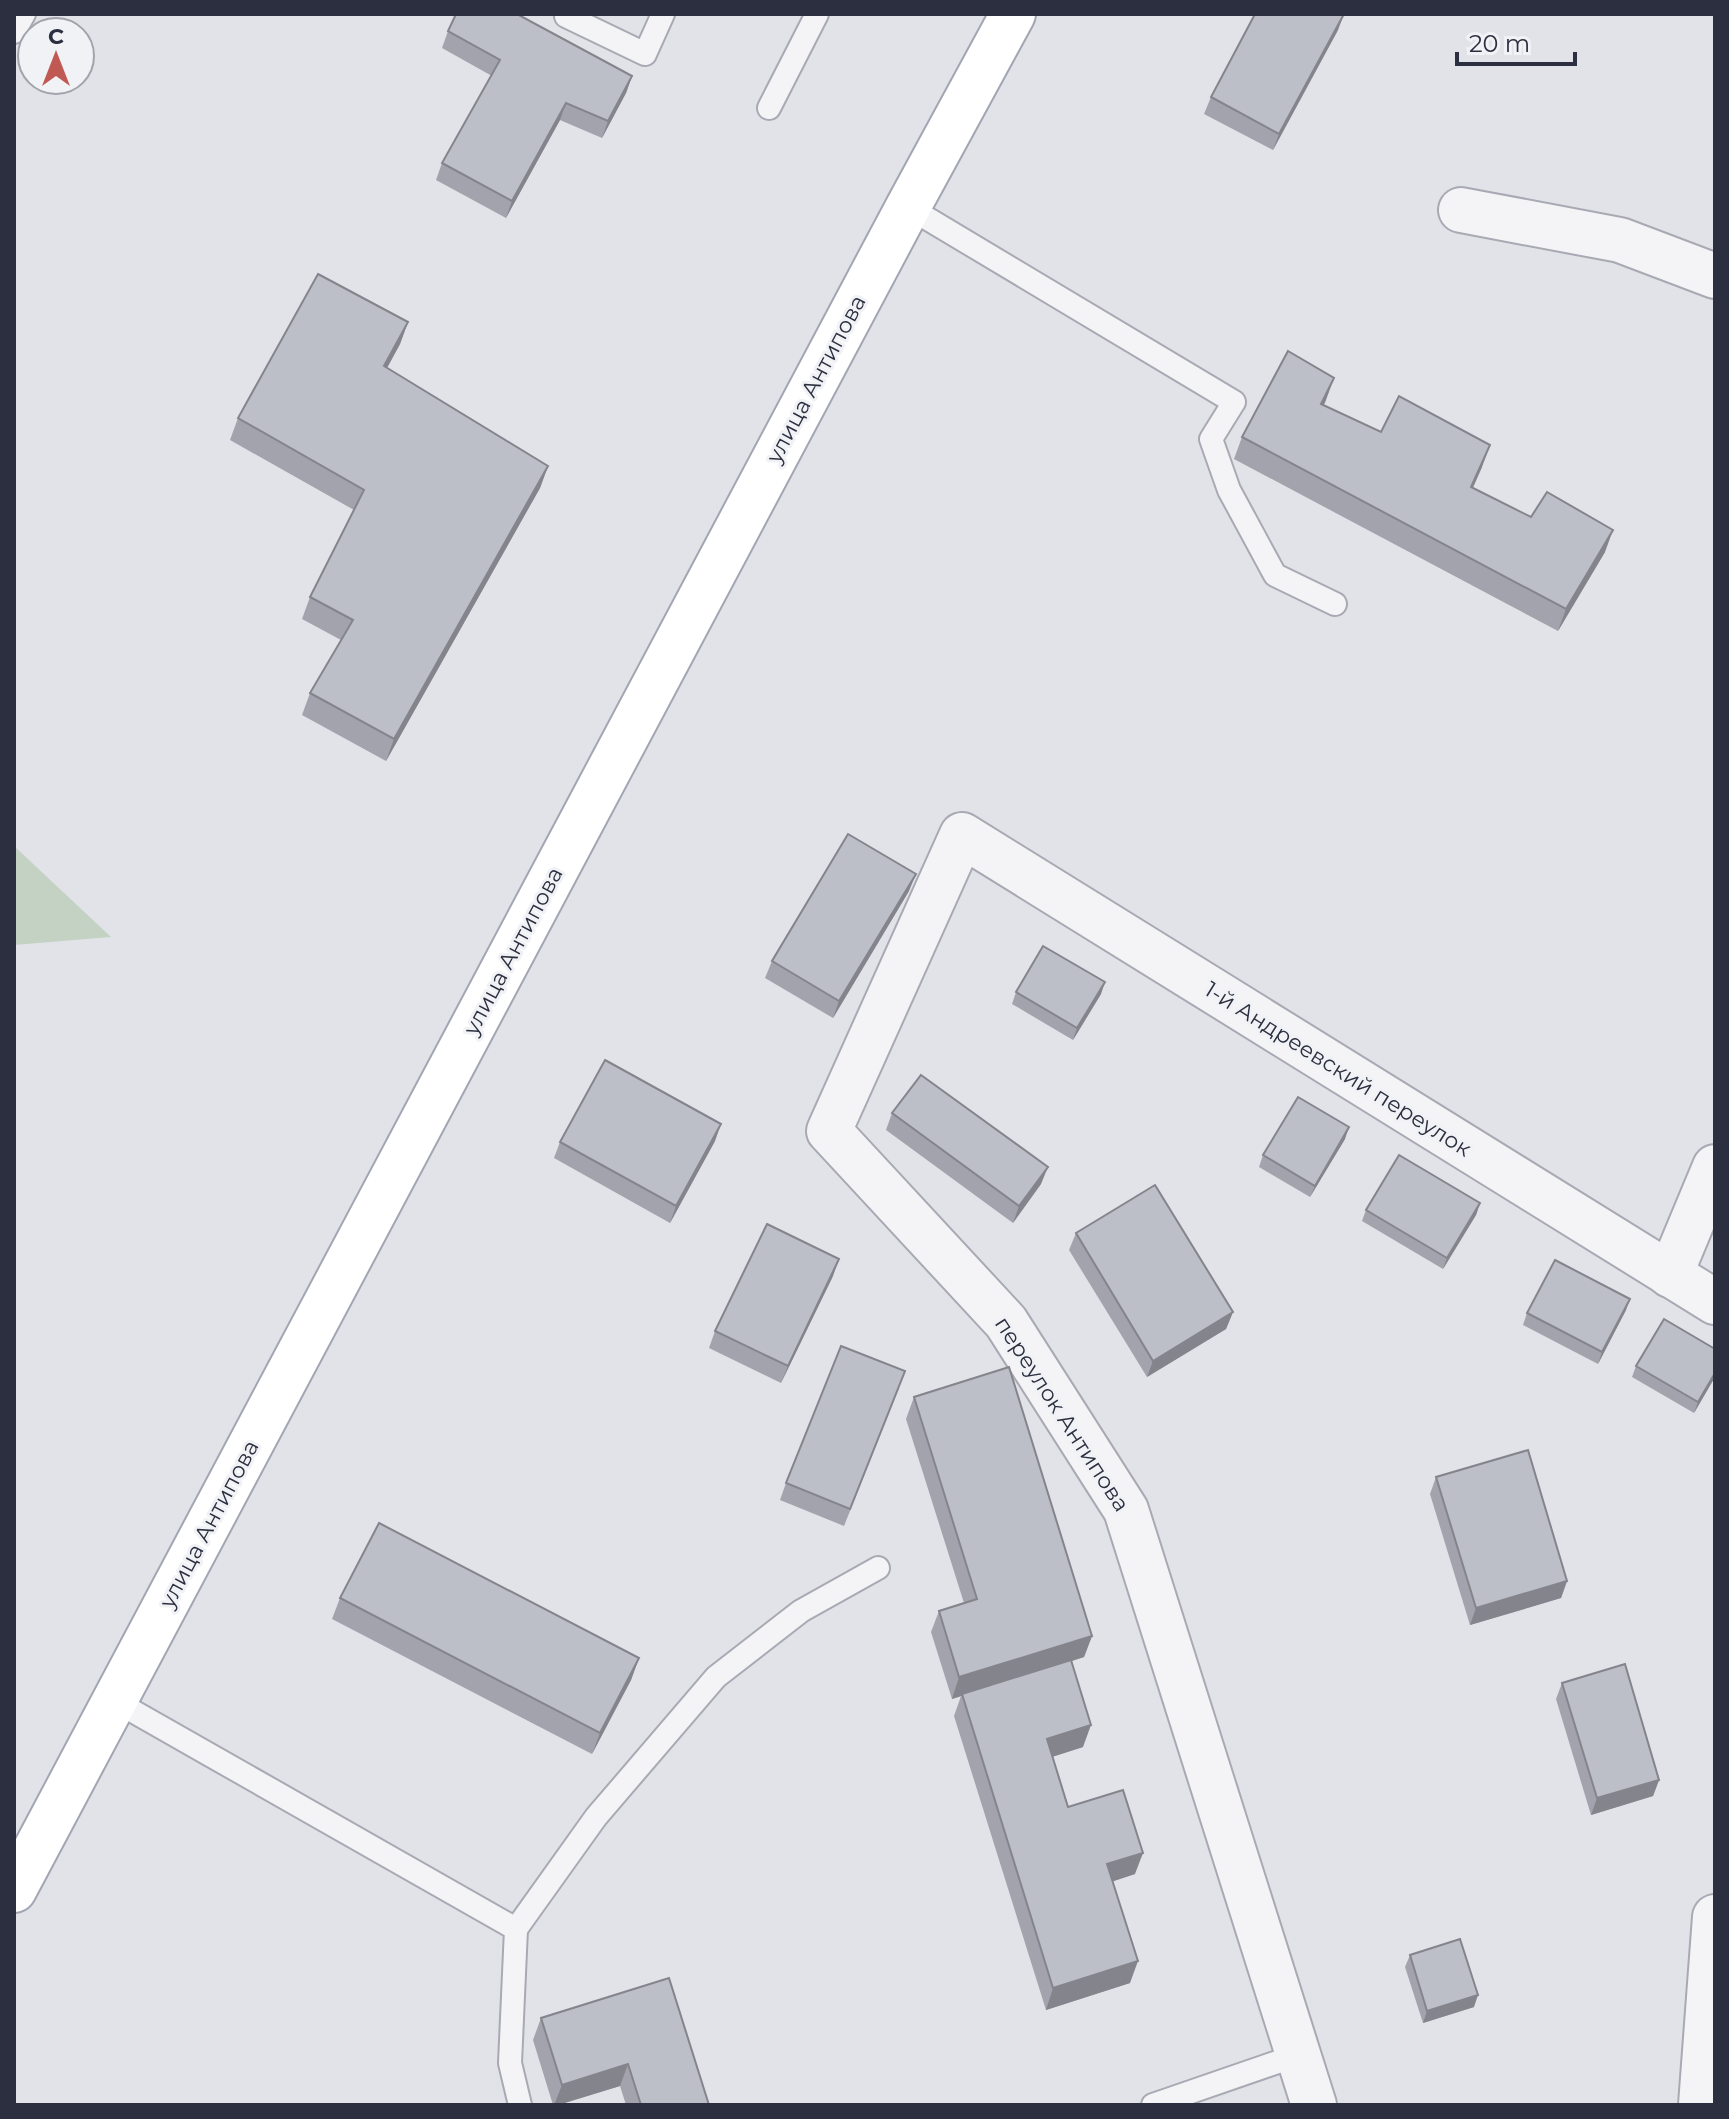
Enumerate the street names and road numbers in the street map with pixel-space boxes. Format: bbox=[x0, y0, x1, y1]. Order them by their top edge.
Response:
street label: улица Антипова bbox=[760, 290, 872, 468]
street label: улица Антипова bbox=[457, 862, 569, 1040]
street label: 1-й Андреевский переулок bbox=[1200, 976, 1476, 1162]
street label: переулок Антипова bbox=[989, 1312, 1135, 1516]
street label: улица Антипова bbox=[153, 1435, 265, 1613]

